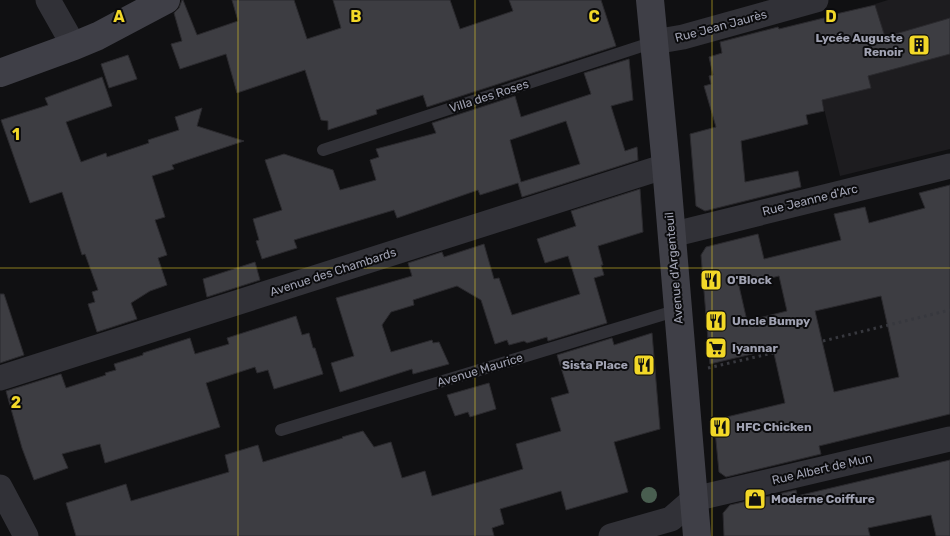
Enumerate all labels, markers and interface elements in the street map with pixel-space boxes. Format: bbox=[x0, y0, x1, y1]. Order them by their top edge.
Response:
text: A bbox=[113, 7, 125, 26]
text: B bbox=[350, 7, 362, 26]
text: C bbox=[588, 7, 600, 26]
street label: Rue Jean Jaurès bbox=[673, 7, 769, 45]
text: D bbox=[825, 7, 837, 26]
place label: Lycée Auguste Renoir bbox=[816, 31, 904, 59]
building icon: Lycée Auguste Renoir bbox=[907, 33, 931, 57]
street label: Villa des Roses bbox=[448, 77, 530, 115]
text: 1 bbox=[12, 125, 20, 144]
street label: Rue Jeanne d'Arc bbox=[761, 181, 860, 219]
street label: Avenue d'Argenteuil bbox=[662, 212, 686, 324]
street label: Avenue des Chambards bbox=[268, 245, 398, 299]
restaurant icon: O'Block bbox=[699, 268, 723, 292]
place label: O'Block bbox=[727, 273, 772, 287]
restaurant icon: Uncle Bumpy bbox=[704, 309, 728, 333]
place label: Uncle Bumpy bbox=[732, 314, 810, 328]
supermarket icon: Iyannar bbox=[704, 336, 728, 360]
place label: Iyannar bbox=[732, 341, 778, 355]
street label: Avenue Maurice bbox=[435, 350, 525, 390]
restaurant icon: Sista Place bbox=[632, 353, 656, 377]
place label: Sista Place bbox=[562, 358, 628, 372]
text: 2 bbox=[11, 393, 21, 412]
restaurant icon: HFC Chicken bbox=[708, 415, 732, 439]
place label: HFC Chicken bbox=[736, 420, 812, 434]
street label: Rue Albert de Mun bbox=[771, 451, 873, 487]
shop icon: Moderne Coiffure bbox=[743, 487, 767, 511]
place label: Moderne Coiffure bbox=[771, 492, 875, 506]

